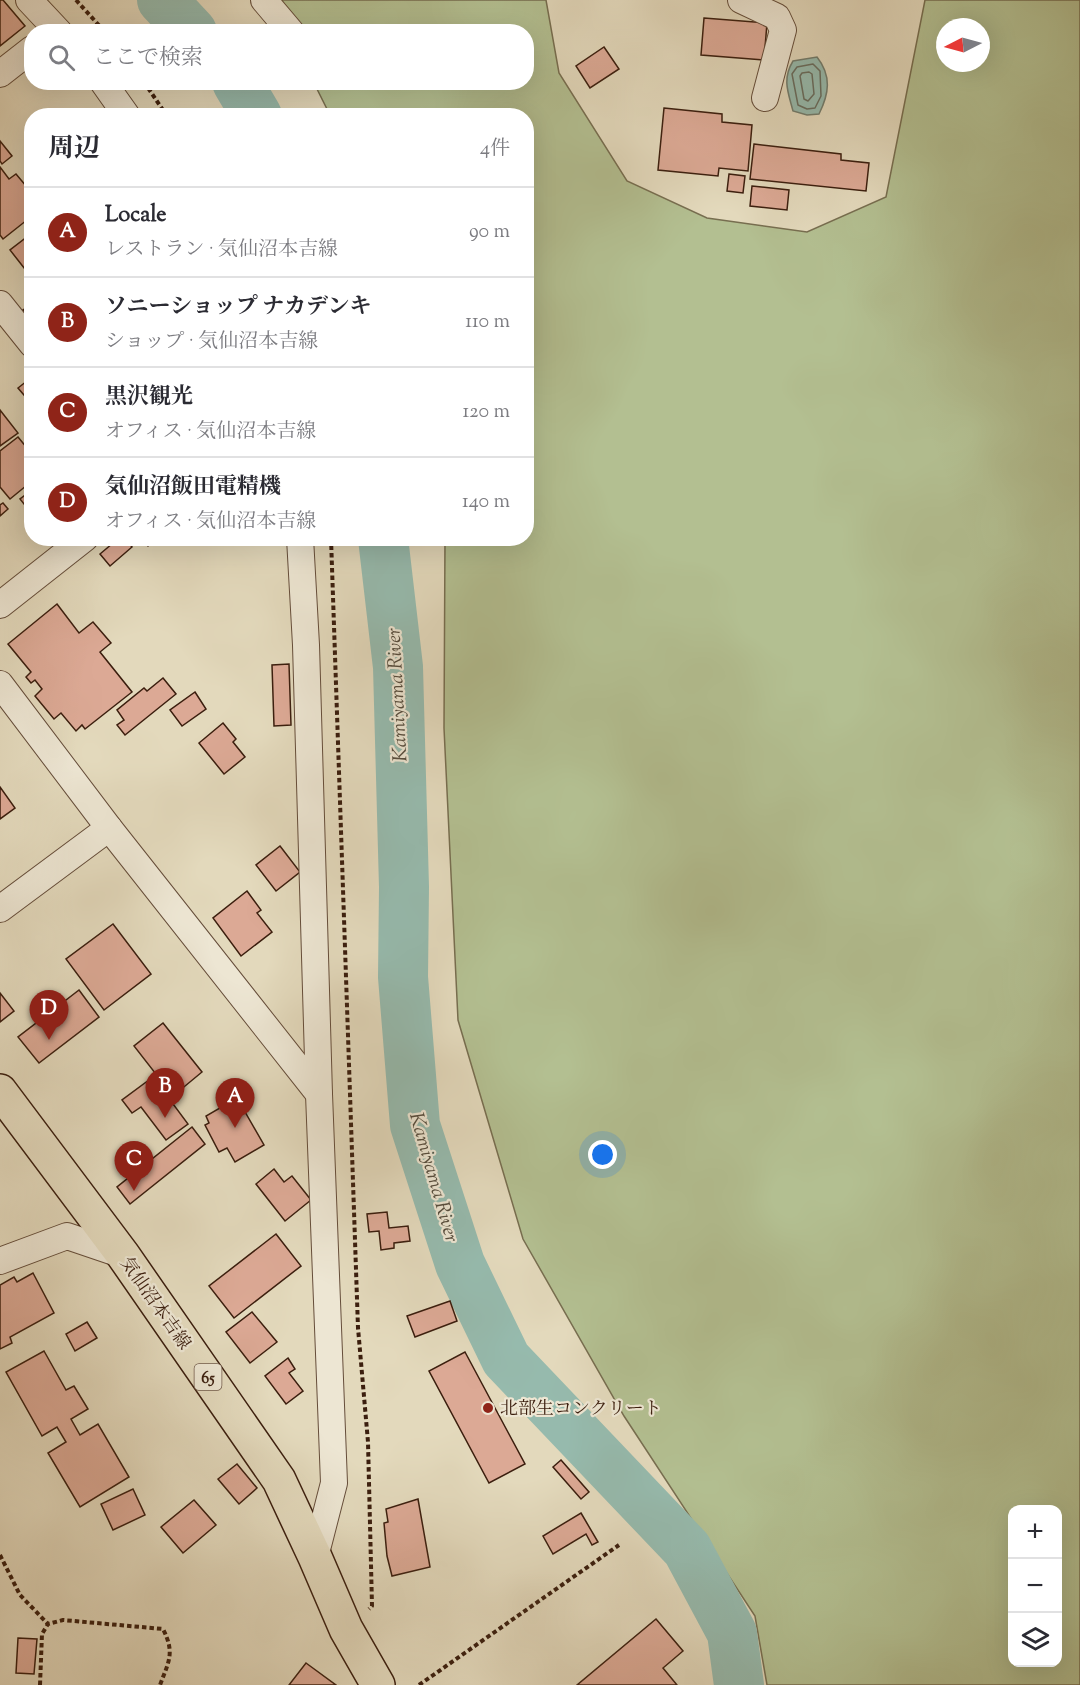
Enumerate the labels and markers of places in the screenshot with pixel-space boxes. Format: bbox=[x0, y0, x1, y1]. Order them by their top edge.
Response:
pin: D bbox=[29, 990, 68, 1040]
pin: B bbox=[146, 1068, 184, 1118]
pin: A bbox=[216, 1078, 254, 1128]
pin: C bbox=[114, 1142, 154, 1191]
place label: 北部生コンクリート bbox=[500, 1397, 662, 1423]
marker: 北部生コンクリート bbox=[481, 1401, 495, 1415]

